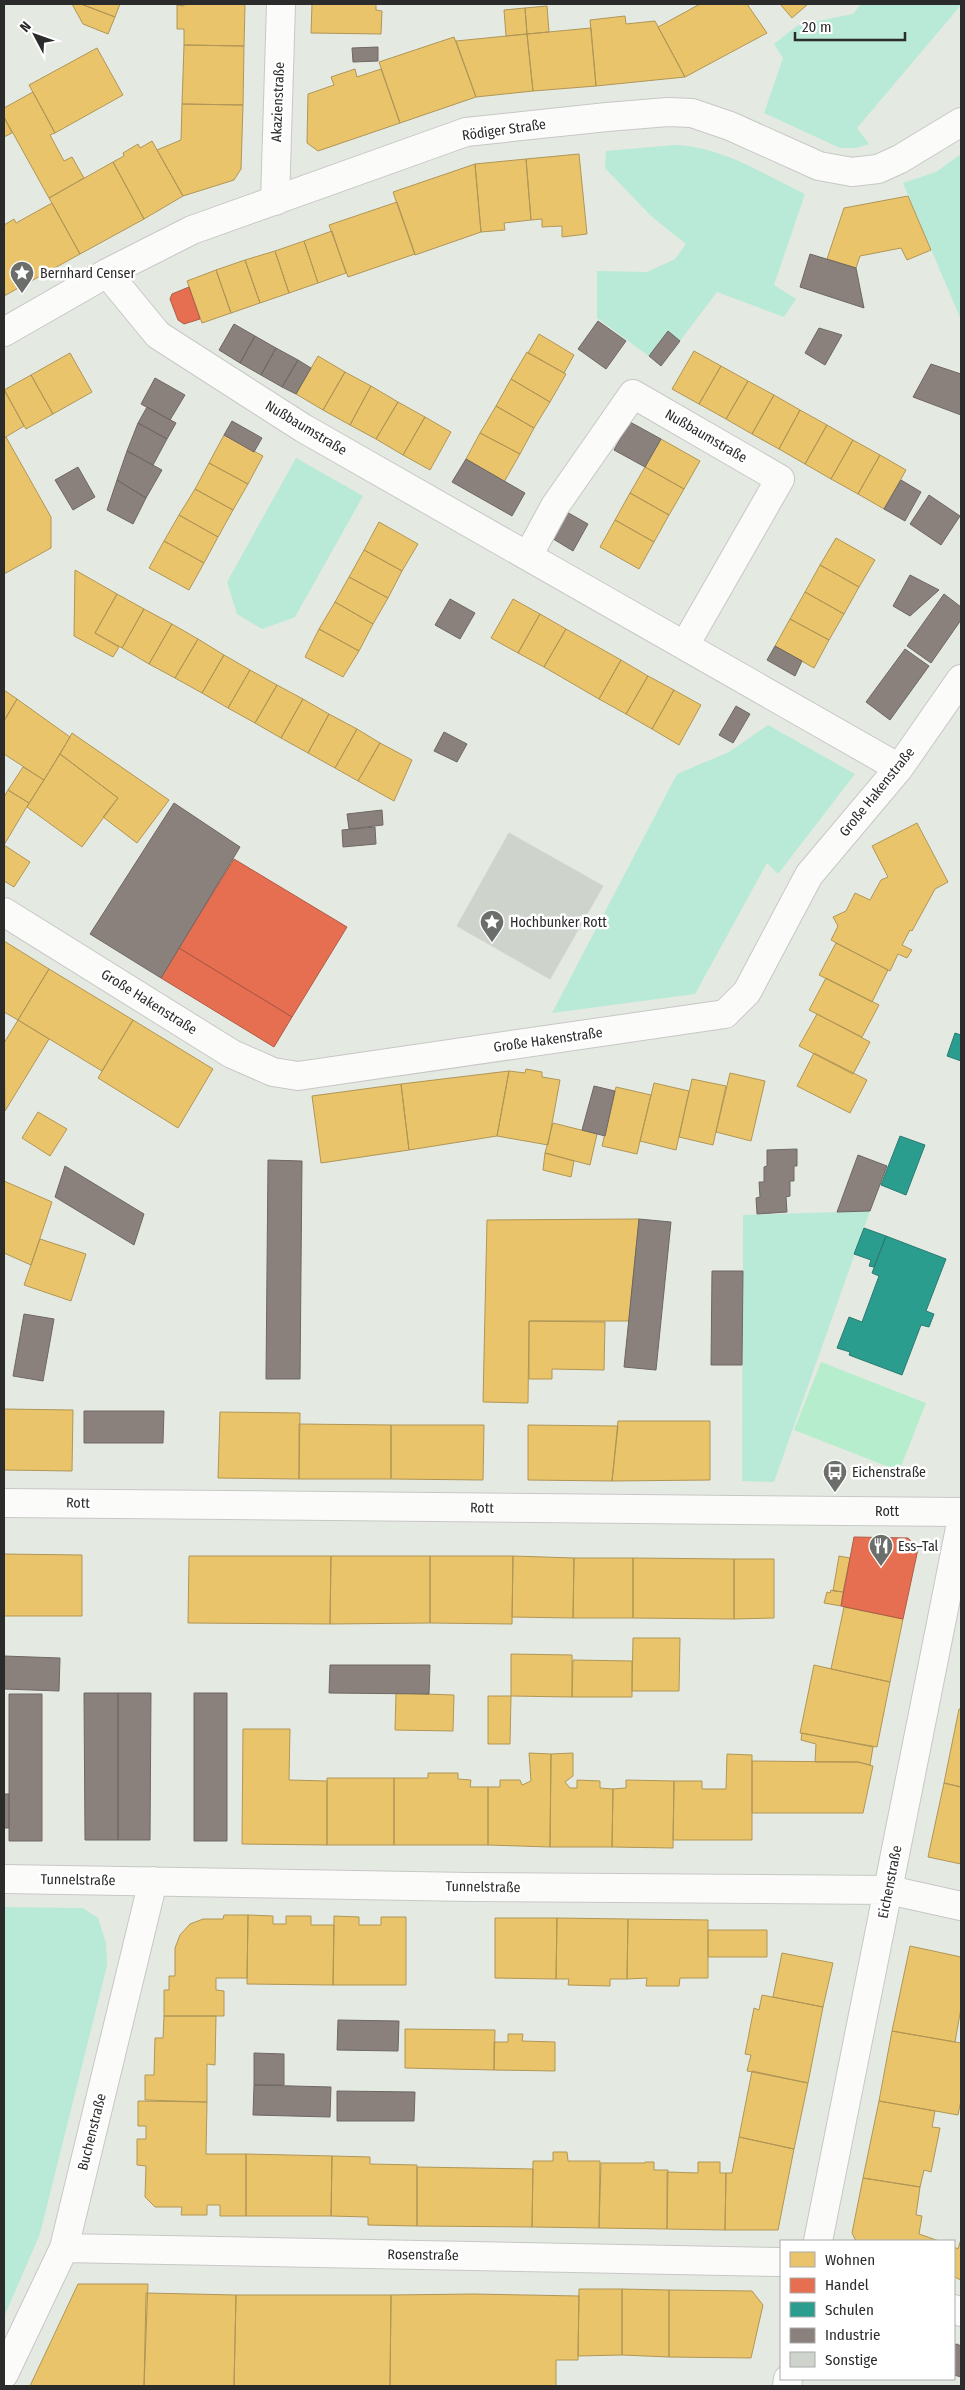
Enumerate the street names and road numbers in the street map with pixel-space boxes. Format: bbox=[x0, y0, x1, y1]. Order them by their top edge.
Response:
street label: Akazienstraße bbox=[268, 62, 288, 142]
street label: Rödiger Straße bbox=[461, 116, 547, 144]
street label: Nußbaumstraße bbox=[262, 397, 350, 459]
street label: Nußbaumstraße bbox=[662, 406, 750, 466]
street label: Große Hakenstraße bbox=[836, 744, 918, 840]
street label: Große Hakenstraße bbox=[98, 966, 200, 1038]
street label: Große Hakenstraße bbox=[492, 1024, 604, 1056]
street label: Rott bbox=[66, 1494, 91, 1512]
street label: Rott bbox=[470, 1499, 495, 1517]
street label: Rott bbox=[875, 1503, 899, 1520]
street label: Eichenstraße bbox=[875, 1844, 905, 1920]
street label: Tunnelstraße bbox=[40, 1871, 116, 1889]
street label: Tunnelstraße bbox=[445, 1878, 521, 1896]
street label: Buchenstraße bbox=[74, 2092, 110, 2172]
street label: Rosenstraße bbox=[387, 2246, 459, 2264]

